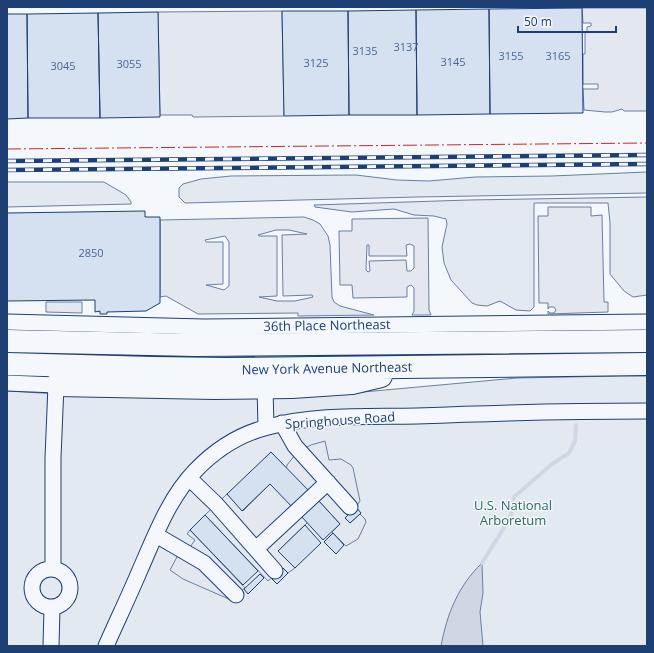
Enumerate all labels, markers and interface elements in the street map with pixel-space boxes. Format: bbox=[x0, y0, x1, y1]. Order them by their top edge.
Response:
scale bar bbox=[518, 8, 616, 34]
text: 50 m bbox=[524, 13, 552, 30]
house number: 3137 bbox=[393, 39, 419, 54]
house number: 3135 bbox=[352, 43, 378, 58]
house number: 3155 bbox=[498, 48, 524, 63]
house number: 3165 bbox=[545, 48, 571, 63]
house number: 3145 bbox=[440, 54, 466, 69]
house number: 3125 bbox=[303, 55, 329, 70]
house number: 3055 bbox=[116, 56, 142, 71]
house number: 3045 bbox=[50, 58, 76, 73]
house number: 2850 bbox=[78, 245, 104, 260]
street label: 36th Place Northeast bbox=[263, 315, 391, 335]
street label: New York Avenue Northeast bbox=[242, 358, 413, 378]
street label: Springhouse Road bbox=[284, 407, 396, 433]
park label: U.S. National Arboretum bbox=[474, 496, 552, 529]

